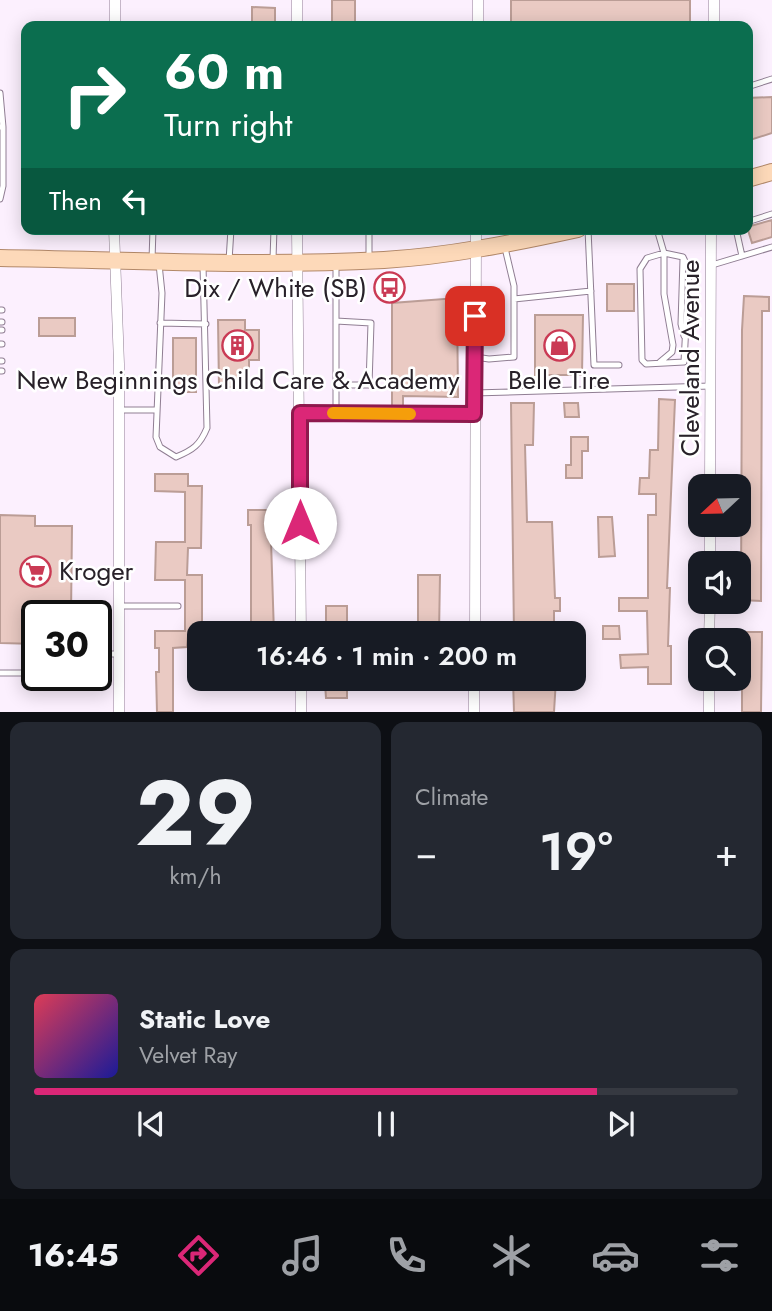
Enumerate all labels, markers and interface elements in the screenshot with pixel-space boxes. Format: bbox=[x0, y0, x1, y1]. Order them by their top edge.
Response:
text: 60 m bbox=[164, 37, 284, 107]
icon: right bbox=[49, 49, 140, 140]
text: Turn right bbox=[164, 102, 293, 148]
text: Then bbox=[49, 182, 102, 220]
icon: left bbox=[116, 182, 154, 220]
street label: Cleveland Avenue bbox=[671, 260, 709, 456]
place label: Dix / White (SB) bbox=[184, 269, 367, 307]
bus stop icon: Dix / White (SB) bbox=[373, 271, 407, 305]
pin bbox=[445, 286, 505, 346]
icon: arrive bbox=[456, 297, 494, 335]
building icon: New Beginnings Child Care & Academy bbox=[221, 328, 255, 362]
shop icon: Belle Tire bbox=[542, 328, 576, 362]
place label: New Beginnings Child Care & Academy bbox=[16, 361, 460, 399]
place label: Belle Tire bbox=[508, 361, 610, 399]
north arrow bbox=[688, 474, 751, 537]
map controls bbox=[688, 474, 751, 691]
position arrow bbox=[263, 486, 337, 560]
button: sound bbox=[688, 551, 751, 614]
place label: Kroger bbox=[59, 552, 134, 590]
supermarket icon: Kroger bbox=[19, 554, 53, 588]
speed limit sign: 30 bbox=[21, 600, 112, 691]
button: search bbox=[688, 628, 751, 691]
text: 16:46 · 1 min · 200 m bbox=[256, 637, 517, 675]
text: 29 bbox=[135, 748, 256, 879]
text: Climate bbox=[415, 780, 488, 814]
text: 19° bbox=[539, 814, 613, 890]
text: − bbox=[415, 825, 437, 880]
text: + bbox=[715, 825, 738, 880]
text: km/h bbox=[170, 859, 221, 893]
text: Static Love bbox=[139, 1000, 271, 1038]
text: Velvet Ray bbox=[139, 1038, 237, 1072]
icon: previous bbox=[132, 1105, 170, 1143]
icon: pause bbox=[367, 1105, 405, 1143]
icon: next bbox=[602, 1105, 640, 1143]
icon: directions bbox=[174, 1231, 223, 1280]
icon: music bbox=[278, 1231, 327, 1280]
icon: phone bbox=[382, 1231, 431, 1280]
icon: climate bbox=[487, 1231, 536, 1280]
icon: car bbox=[591, 1231, 640, 1280]
icon: filters bbox=[695, 1231, 744, 1280]
text: 16:45 bbox=[28, 1232, 119, 1278]

